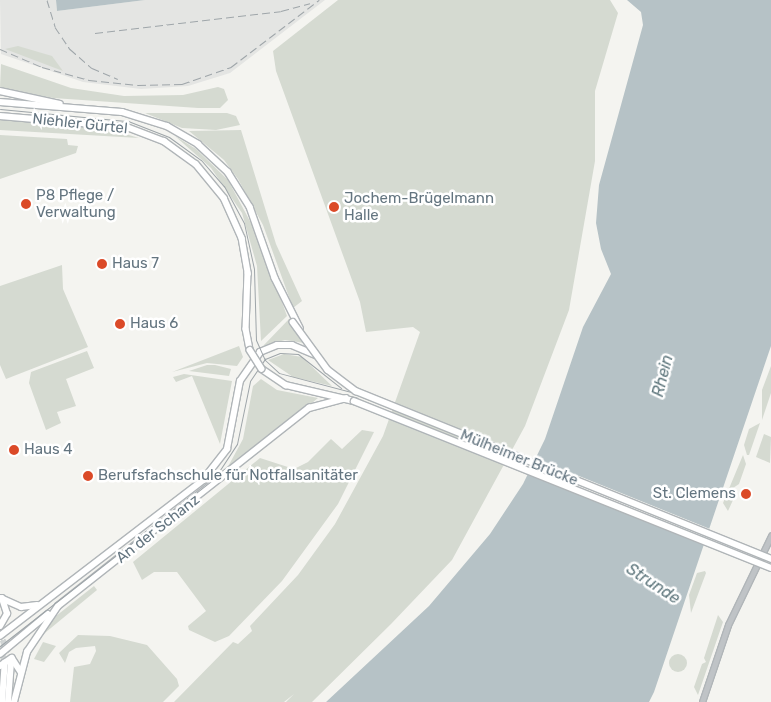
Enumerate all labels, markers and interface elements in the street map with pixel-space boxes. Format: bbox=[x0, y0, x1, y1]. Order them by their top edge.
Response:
street label: Niehler Gürtel bbox=[31, 110, 129, 138]
place label: P8 Pflege / Verwaltung bbox=[36, 186, 116, 221]
place label: Jochem-Brügelmann Halle bbox=[344, 189, 494, 224]
marker: P8 Pflege / Verwaltung bbox=[20, 198, 32, 210]
marker: Jochem-Brügelmann Halle bbox=[328, 201, 340, 213]
place label: Haus 7 bbox=[112, 255, 159, 273]
marker: Haus 7 bbox=[96, 258, 108, 270]
place label: Haus 6 bbox=[130, 315, 178, 333]
marker: Haus 6 bbox=[114, 318, 126, 330]
water label: Rhein bbox=[649, 353, 677, 399]
street label: Mülheimer Brücke bbox=[457, 426, 581, 490]
place label: Haus 4 bbox=[24, 441, 73, 459]
marker: Haus 4 bbox=[8, 444, 20, 456]
place label: Berufsfachschule für Notfallsanitäter bbox=[98, 467, 359, 485]
marker: Berufsfachschule für Notfallsanitäter bbox=[82, 470, 94, 482]
place label: St. Clemens bbox=[653, 485, 736, 503]
marker: St. Clemens bbox=[740, 488, 752, 500]
street label: An der Schanz bbox=[113, 491, 203, 567]
water label: Strunde bbox=[623, 560, 683, 608]

